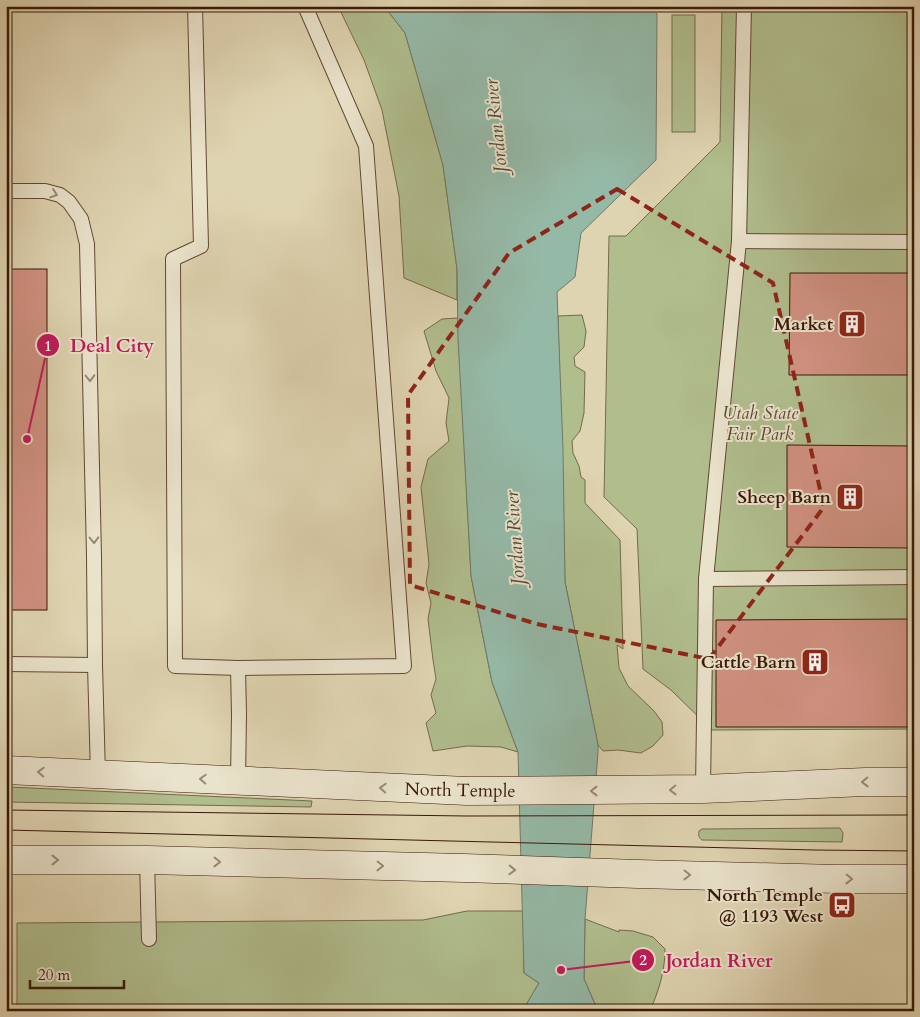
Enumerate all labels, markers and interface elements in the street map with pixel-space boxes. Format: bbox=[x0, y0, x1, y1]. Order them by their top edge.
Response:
water label: Jordan River bbox=[478, 77, 514, 178]
one-way arrow bbox=[49, 188, 58, 198]
building icon: Market bbox=[837, 309, 867, 339]
place label: Market bbox=[774, 312, 834, 337]
callout: Deal City bbox=[35, 328, 164, 362]
text: Deal City bbox=[70, 333, 154, 359]
text: 1 bbox=[44, 336, 52, 356]
one-way arrow bbox=[85, 374, 96, 382]
park label: Utah State Fair Park bbox=[722, 401, 799, 447]
building icon: Sheep Barn bbox=[835, 482, 865, 512]
place label: Sheep Barn bbox=[738, 485, 831, 510]
water label: Jordan River bbox=[499, 489, 532, 590]
one-way arrow bbox=[89, 537, 99, 545]
building icon: Cattle Barn bbox=[800, 647, 830, 677]
place label: Cattle Barn bbox=[701, 650, 796, 675]
one-way arrow bbox=[36, 767, 44, 777]
one-way arrow bbox=[199, 774, 207, 785]
street label: North Temple bbox=[404, 777, 516, 804]
one-way arrow bbox=[861, 777, 868, 787]
one-way arrow bbox=[379, 782, 387, 793]
one-way arrow bbox=[669, 785, 676, 795]
one-way arrow bbox=[590, 786, 598, 796]
one-way arrow bbox=[52, 855, 59, 865]
one-way arrow bbox=[214, 857, 222, 867]
one-way arrow bbox=[376, 861, 384, 871]
one-way arrow bbox=[509, 864, 517, 875]
one-way arrow bbox=[683, 870, 691, 880]
one-way arrow bbox=[846, 874, 853, 884]
place label: North Temple @ 1193 West bbox=[707, 883, 824, 929]
bus stop icon: North Temple @ 1193 West bbox=[827, 890, 857, 920]
callout: Jordan River bbox=[631, 943, 783, 977]
text: Jordan River bbox=[662, 948, 773, 974]
text: 2 bbox=[639, 950, 647, 970]
scale bar bbox=[30, 957, 124, 989]
text: 20 m bbox=[38, 965, 70, 985]

